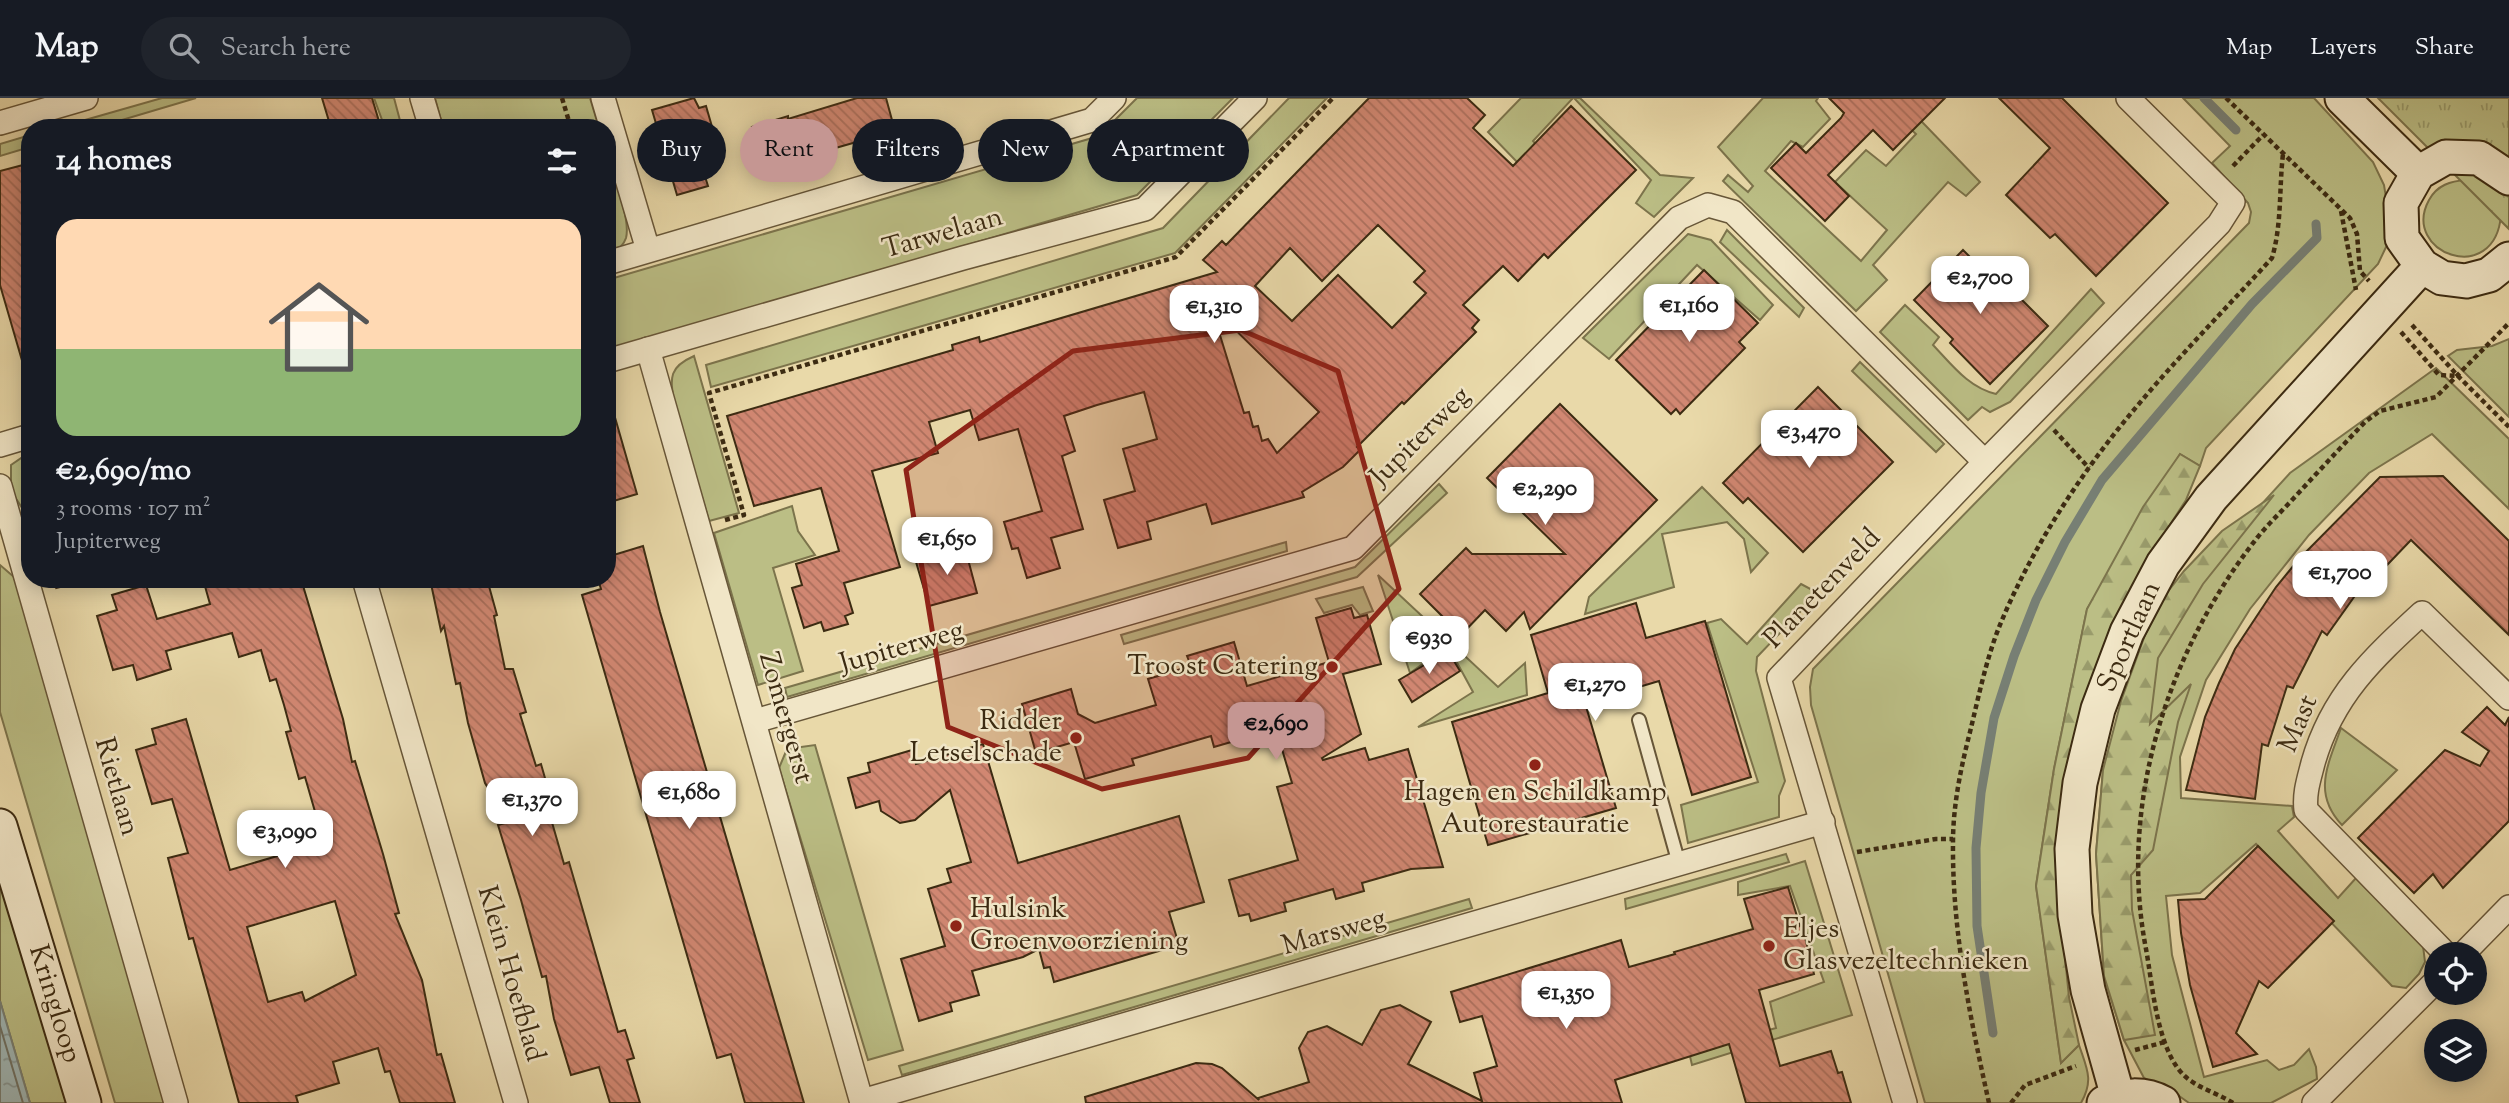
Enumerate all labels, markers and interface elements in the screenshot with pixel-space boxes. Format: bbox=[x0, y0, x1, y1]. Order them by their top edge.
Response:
search box bbox=[141, 17, 631, 80]
text: Map bbox=[35, 24, 99, 72]
icon: search bbox=[165, 29, 203, 67]
text: Search here bbox=[221, 30, 351, 67]
text: Map bbox=[2226, 31, 2272, 65]
text: Layers bbox=[2310, 31, 2377, 65]
text: Share bbox=[2415, 31, 2474, 65]
chip: Buy bbox=[637, 119, 726, 182]
chip: Rent bbox=[740, 119, 838, 182]
chip: Filters bbox=[852, 119, 964, 182]
chip: New bbox=[978, 119, 1073, 182]
chip: Apartment bbox=[1087, 119, 1249, 182]
text: 14 homes bbox=[56, 140, 172, 183]
icon: filters bbox=[543, 142, 581, 180]
street label: Tarwelaan bbox=[878, 198, 1008, 270]
pin: €2,700 bbox=[1923, 256, 2037, 316]
text: €2,700 bbox=[1947, 262, 2013, 295]
icon: home bbox=[256, 264, 382, 390]
pin: €1,160 bbox=[1632, 285, 1746, 344]
pin: €1,310 bbox=[1157, 286, 1271, 345]
text: €1,160 bbox=[1659, 290, 1719, 323]
text: €1,310 bbox=[1186, 291, 1242, 324]
street label: Jupiterweg bbox=[1360, 378, 1480, 498]
pin: €3,470 bbox=[1752, 410, 1866, 470]
text: €3,470 bbox=[1777, 416, 1841, 449]
text: €2,690/mo bbox=[56, 450, 191, 493]
pin: €2,290 bbox=[1488, 468, 1602, 527]
text: €2,290 bbox=[1513, 473, 1577, 506]
text: 3 rooms · 107 m² bbox=[56, 493, 211, 526]
pin: €1,650 bbox=[890, 518, 1004, 577]
street label: Planetenveld bbox=[1755, 520, 1891, 658]
text: €1,650 bbox=[918, 523, 976, 556]
text: Jupiterweg bbox=[56, 526, 161, 559]
pin: €1,700 bbox=[2283, 552, 2397, 611]
text: €1,700 bbox=[2308, 557, 2372, 590]
street label: Sportlaan bbox=[2088, 575, 2172, 699]
street label: Jupiterweg bbox=[833, 611, 969, 685]
pin: €930 bbox=[1388, 616, 1470, 676]
text: €930 bbox=[1406, 622, 1452, 655]
place label: Troost Catering bbox=[1127, 647, 1318, 687]
street label: Zomergerst bbox=[747, 648, 823, 789]
marker: Troost Catering bbox=[1324, 659, 1340, 675]
pin: €1,270 bbox=[1538, 664, 1652, 723]
text: €1,270 bbox=[1564, 669, 1626, 702]
street label: Mast bbox=[2269, 689, 2329, 759]
place label: Ridder Letselschade bbox=[910, 702, 1062, 774]
pin: €2,690 bbox=[1219, 702, 1333, 762]
text: €2,690 bbox=[1244, 708, 1308, 741]
marker: Ridder Letselschade bbox=[1068, 730, 1084, 746]
street label: Rietlaan bbox=[83, 733, 149, 841]
marker: Hagen en Schildkamp Autorestauratie bbox=[1527, 757, 1543, 773]
pin: €1,680 bbox=[632, 772, 746, 831]
place label: Hagen en Schildkamp Autorestauratie bbox=[1403, 773, 1667, 845]
text: €1,680 bbox=[658, 777, 720, 810]
pin: €1,370 bbox=[475, 778, 589, 838]
text: €1,370 bbox=[502, 784, 562, 817]
pin: €3,090 bbox=[228, 810, 342, 870]
text: €3,090 bbox=[253, 816, 317, 849]
street label: Klein Hoefblad bbox=[466, 881, 554, 1067]
place label: Hulsink Groenvoorziening bbox=[970, 890, 1188, 962]
street label: Marsweg bbox=[1277, 899, 1391, 967]
place label: Eljes Glasvezeltechnieken bbox=[1783, 910, 2029, 982]
marker: Hulsink Groenvoorziening bbox=[948, 918, 964, 934]
marker: Eljes Glasvezeltechnieken bbox=[1761, 938, 1777, 954]
street label: Kringloop bbox=[17, 940, 91, 1068]
map controls bbox=[2424, 942, 2487, 1082]
button: locate bbox=[2424, 942, 2487, 1005]
pin: €1,350 bbox=[1509, 972, 1623, 1031]
text: €1,350 bbox=[1537, 977, 1595, 1010]
button: layers bbox=[2424, 1019, 2487, 1082]

